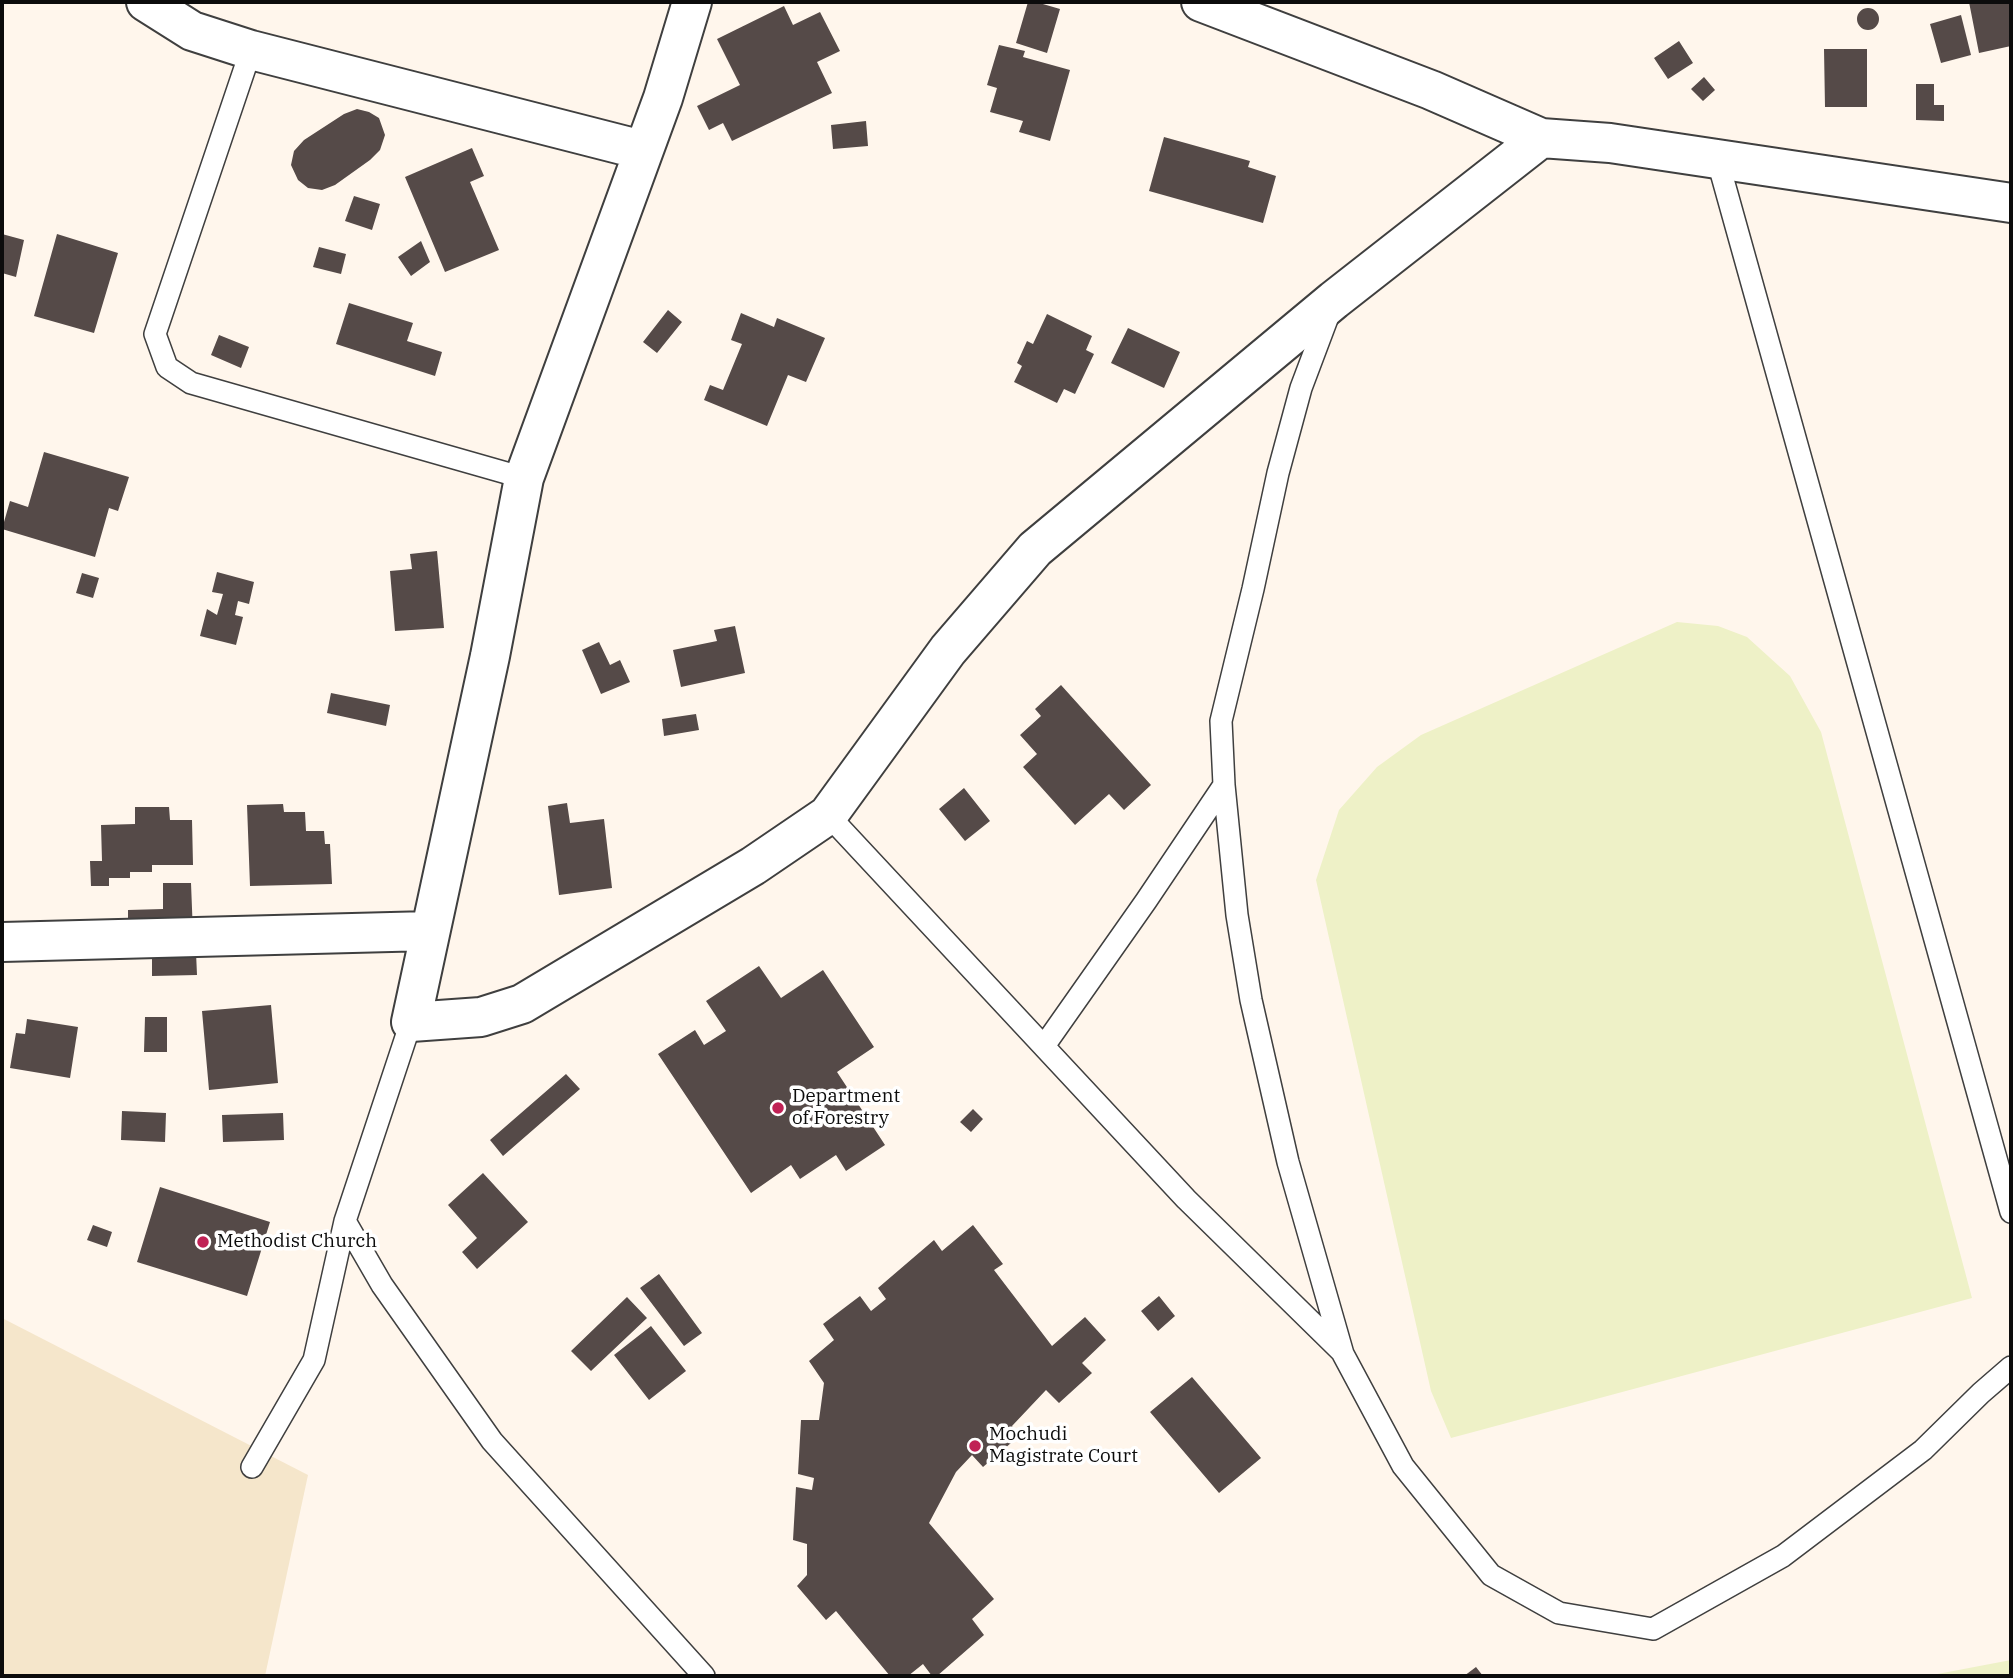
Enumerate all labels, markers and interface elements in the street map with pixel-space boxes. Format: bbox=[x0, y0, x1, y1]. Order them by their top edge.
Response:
place label: Department of Forestry bbox=[792, 1086, 900, 1130]
marker: Department of Forestry bbox=[770, 1100, 786, 1116]
place label: Methodist Church bbox=[217, 1231, 377, 1253]
marker: Methodist Church bbox=[195, 1234, 211, 1250]
place label: Mochudi Magistrate Court bbox=[989, 1424, 1138, 1468]
marker: Mochudi Magistrate Court bbox=[967, 1438, 983, 1454]

